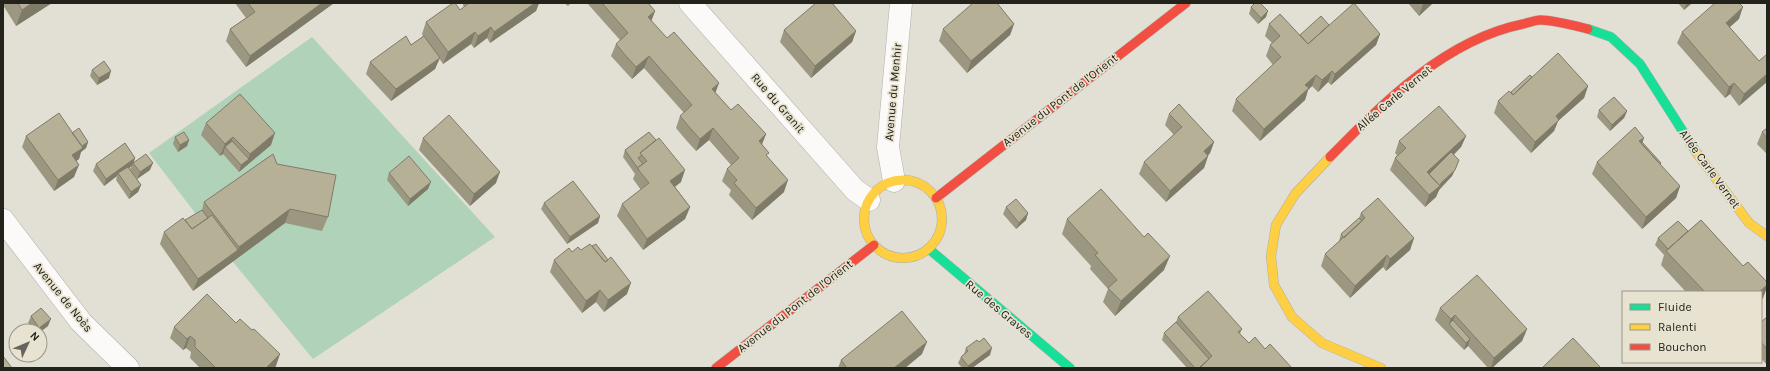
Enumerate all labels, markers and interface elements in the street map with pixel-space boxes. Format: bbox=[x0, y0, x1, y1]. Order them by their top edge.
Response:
street label: Avenue du Menhir bbox=[882, 42, 904, 142]
street label: Avenue du Pont de l'Orient bbox=[1000, 50, 1121, 149]
street label: Allée Carle Vernet bbox=[1353, 62, 1435, 134]
street label: Rue du Granit bbox=[748, 70, 808, 136]
street label: Allée Carle Vernet bbox=[1677, 127, 1744, 212]
street label: Avenue du Pont de l'Orient bbox=[735, 256, 856, 355]
street label: Avenue de Noès bbox=[30, 259, 96, 335]
street label: Rue des Graves bbox=[963, 277, 1035, 341]
legend bbox=[1622, 291, 1762, 363]
text: Fluide bbox=[1658, 300, 1692, 314]
text: Ralenti bbox=[1658, 320, 1697, 334]
north arrow bbox=[8, 323, 48, 363]
text: Bouchon bbox=[1658, 340, 1707, 354]

